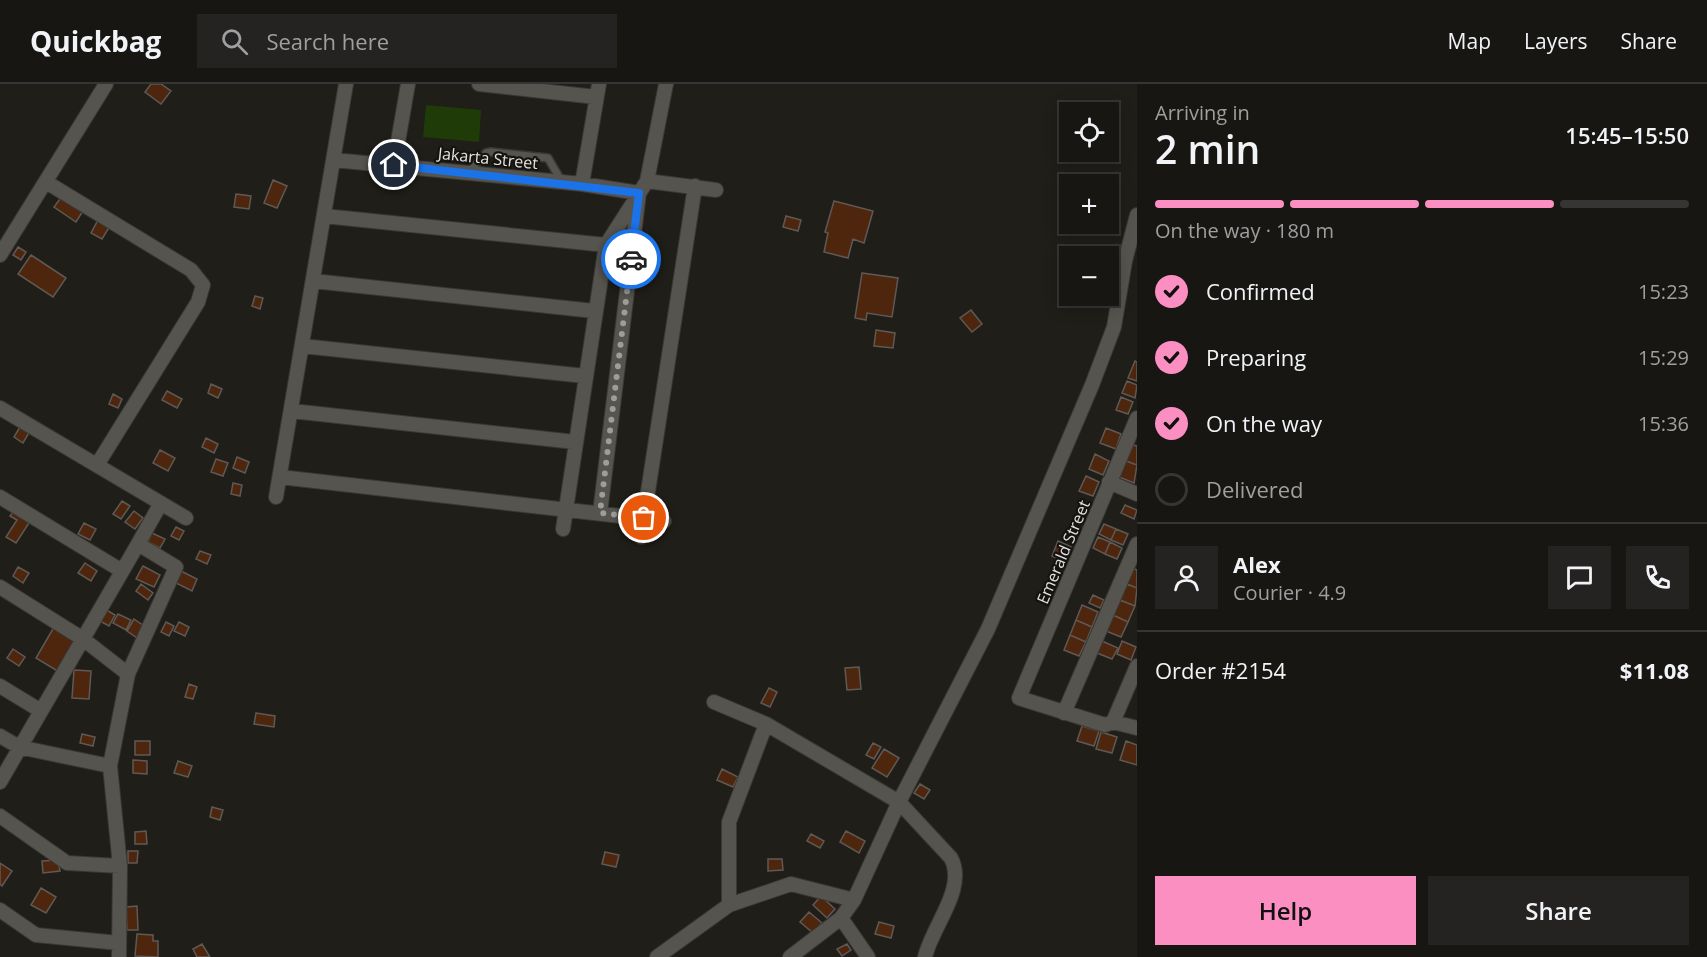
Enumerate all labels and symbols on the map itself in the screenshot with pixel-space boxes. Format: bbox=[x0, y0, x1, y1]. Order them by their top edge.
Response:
pin bbox=[368, 139, 419, 190]
street label: Jakarta Street bbox=[435, 142, 539, 174]
courier bbox=[601, 229, 661, 289]
pin bbox=[618, 492, 669, 543]
street label: Emerald Street bbox=[1031, 496, 1095, 607]

